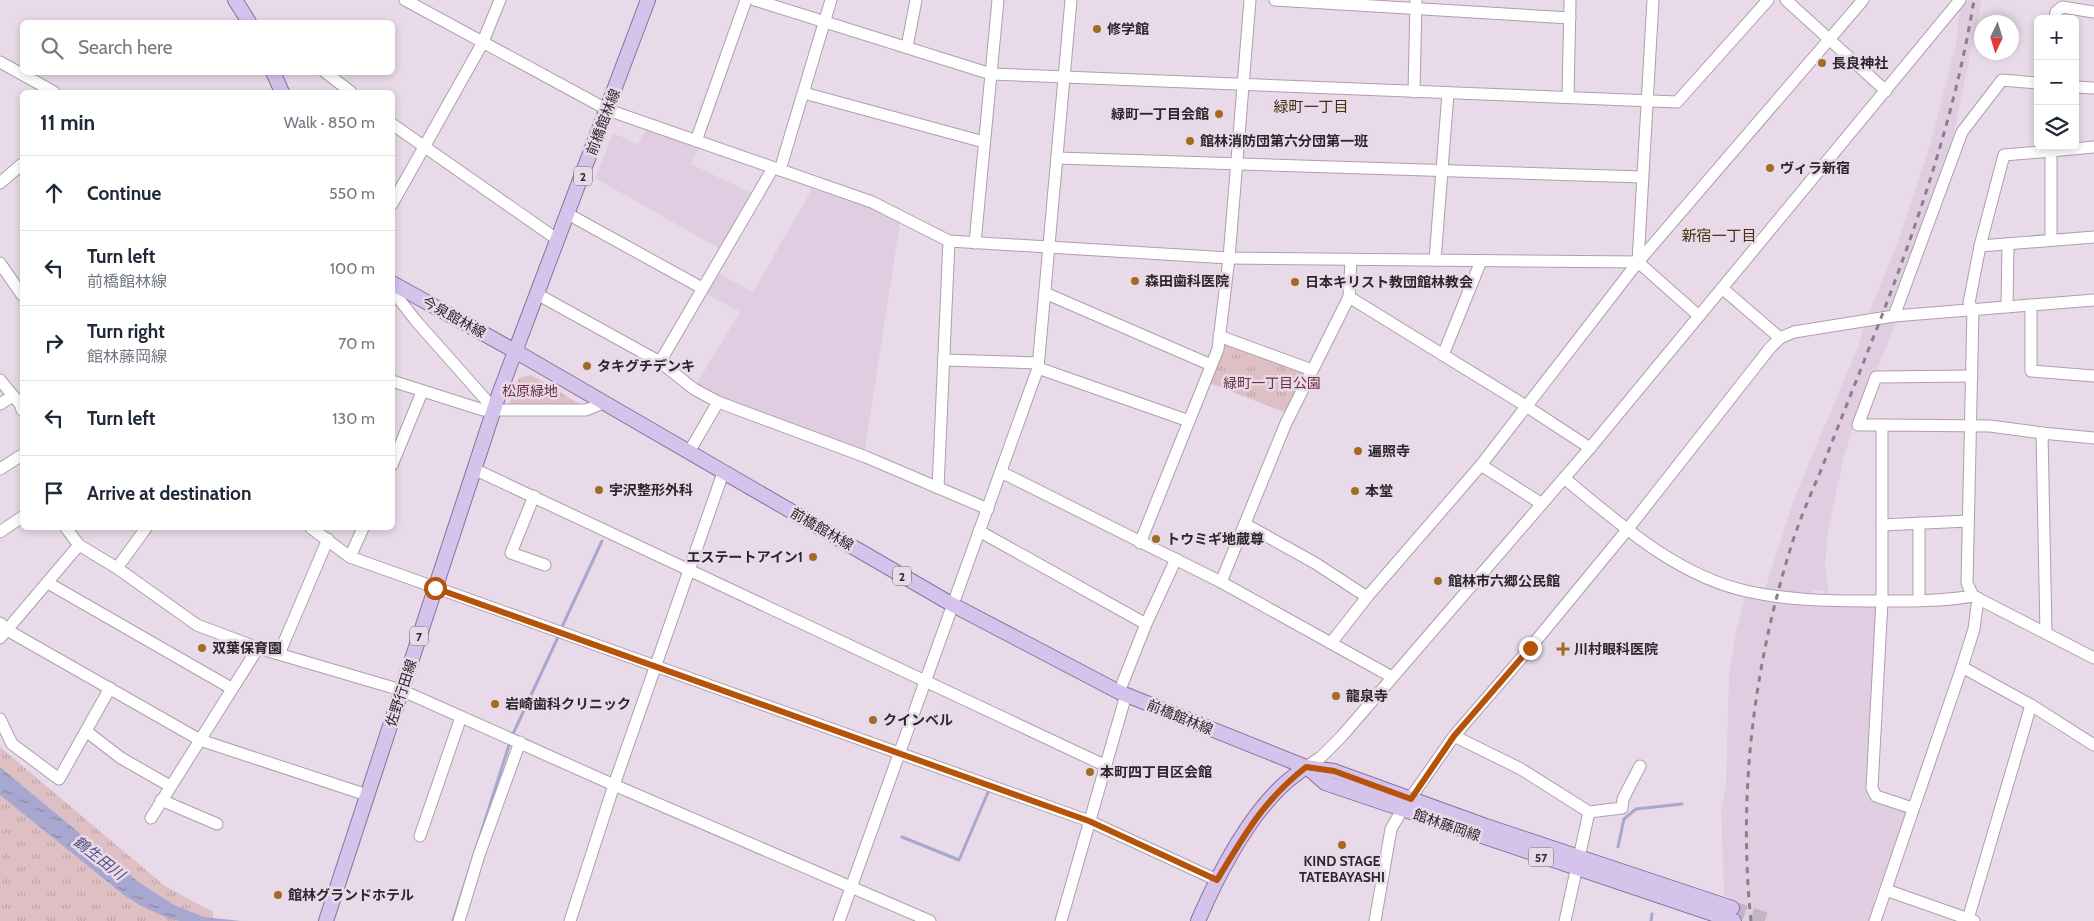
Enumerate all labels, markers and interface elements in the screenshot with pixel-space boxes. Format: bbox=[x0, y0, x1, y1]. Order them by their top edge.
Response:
north arrow bbox=[1974, 15, 2019, 60]
map controls bbox=[2034, 15, 2079, 150]
button: + bbox=[2034, 15, 2079, 60]
search box bbox=[20, 20, 395, 75]
place label: 修学館 bbox=[1107, 20, 1149, 38]
marker: 修学館 bbox=[1091, 23, 1103, 35]
icon: search bbox=[38, 34, 66, 62]
text: Search here bbox=[78, 36, 172, 59]
place label: 長良神社 bbox=[1832, 54, 1888, 72]
marker: 長良神社 bbox=[1816, 57, 1828, 69]
button: − bbox=[2034, 60, 2079, 105]
street label: 前橋館林線 bbox=[582, 86, 624, 158]
district label: 緑町一丁目 bbox=[1273, 98, 1349, 116]
place label: 緑町一丁目会館 bbox=[1111, 105, 1209, 123]
button: layers bbox=[2034, 105, 2079, 150]
marker: 緑町一丁目会館 bbox=[1213, 108, 1225, 120]
text: 11 min bbox=[40, 110, 95, 135]
text: Walk · 850 m bbox=[284, 113, 375, 132]
place label: 館林消防団第六分団第一班 bbox=[1200, 132, 1368, 150]
marker: 館林消防団第六分団第一班 bbox=[1184, 135, 1196, 147]
place label: ヴィラ新宿 bbox=[1780, 159, 1850, 177]
marker: ヴィラ新宿 bbox=[1764, 162, 1776, 174]
road number: 2 bbox=[574, 167, 592, 186]
icon: ahead bbox=[40, 179, 68, 207]
text: Continue bbox=[87, 182, 161, 205]
text: 550 m bbox=[329, 184, 375, 203]
district label: 新宿一丁目 bbox=[1681, 227, 1757, 245]
text: Turn left bbox=[87, 245, 155, 268]
icon: left bbox=[40, 254, 68, 282]
text: 100 m bbox=[330, 259, 375, 278]
text: 前橋館林線 bbox=[87, 272, 167, 291]
place label: 森田歯科医院 bbox=[1145, 272, 1229, 290]
place label: 日本キリスト教団館林教会 bbox=[1305, 273, 1473, 291]
marker: 森田歯科医院 bbox=[1129, 275, 1141, 287]
marker: 日本キリスト教団館林教会 bbox=[1289, 276, 1301, 288]
street label: 今泉館林線 bbox=[419, 292, 489, 342]
text: Turn right bbox=[87, 320, 165, 343]
icon: right bbox=[40, 329, 68, 357]
text: 70 m bbox=[338, 334, 375, 353]
text: 館林藤岡線 bbox=[87, 347, 167, 366]
place label: タキグチデンキ bbox=[597, 357, 695, 375]
marker: タキグチデンキ bbox=[581, 360, 593, 372]
park label: 緑町一丁目公園 bbox=[1223, 374, 1321, 392]
park label: 松原緑地 bbox=[502, 382, 558, 400]
icon: left bbox=[40, 404, 68, 432]
text: Turn left bbox=[87, 407, 155, 430]
text: 130 m bbox=[332, 409, 375, 428]
place label: 遍照寺 bbox=[1368, 442, 1410, 460]
marker: 遍照寺 bbox=[1352, 445, 1364, 457]
icon: arrive bbox=[40, 479, 68, 507]
place label: 宇沢整形外科 bbox=[609, 481, 693, 499]
text: Arrive at destination bbox=[87, 482, 251, 505]
place label: 本堂 bbox=[1365, 482, 1393, 500]
marker: 宇沢整形外科 bbox=[593, 484, 605, 496]
marker: 本堂 bbox=[1349, 485, 1361, 497]
street label: 前橋館林線 bbox=[787, 504, 857, 554]
place label: トウミギ地蔵尊 bbox=[1166, 530, 1264, 548]
marker: トウミギ地蔵尊 bbox=[1150, 533, 1162, 545]
place label: エステートアイン1 bbox=[687, 548, 803, 566]
marker: エステートアイン1 bbox=[807, 551, 819, 563]
road number: 2 bbox=[893, 566, 911, 586]
place label: 館林市六郷公民館 bbox=[1448, 572, 1560, 590]
marker: 館林市六郷公民館 bbox=[1432, 575, 1444, 587]
route start bbox=[424, 577, 447, 600]
road number: 7 bbox=[410, 626, 428, 646]
route end bbox=[1519, 637, 1542, 660]
place label: 双葉保育園 bbox=[212, 639, 282, 657]
place label: 川村眼科医院 bbox=[1574, 640, 1658, 658]
marker: 双葉保育園 bbox=[196, 642, 208, 654]
marker: 川村眼科医院 bbox=[1556, 642, 1570, 656]
street label: 佐野行田線 bbox=[382, 657, 420, 729]
place label: 龍泉寺 bbox=[1346, 687, 1388, 705]
marker: 龍泉寺 bbox=[1330, 690, 1342, 702]
place label: 岩崎歯科クリニック bbox=[505, 695, 631, 713]
street label: 前橋館林線 bbox=[1144, 696, 1216, 738]
marker: 岩崎歯科クリニック bbox=[489, 698, 501, 710]
place label: クインベル bbox=[883, 711, 953, 729]
marker: クインベル bbox=[867, 714, 879, 726]
place label: 本町四丁目区会館 bbox=[1100, 763, 1212, 781]
marker: 本町四丁目区会館 bbox=[1084, 766, 1096, 778]
street label: 館林藤岡線 bbox=[1411, 805, 1483, 845]
water label: 鶴生田川 bbox=[70, 832, 130, 885]
marker: KIND STAGE TATEBAYASHI bbox=[1336, 839, 1348, 851]
road number: 57 bbox=[1528, 848, 1554, 866]
place label: KIND STAGE TATEBAYASHI bbox=[1299, 852, 1385, 886]
place label: 館林グランドホテル bbox=[288, 886, 414, 904]
marker: 館林グランドホテル bbox=[272, 889, 284, 901]

